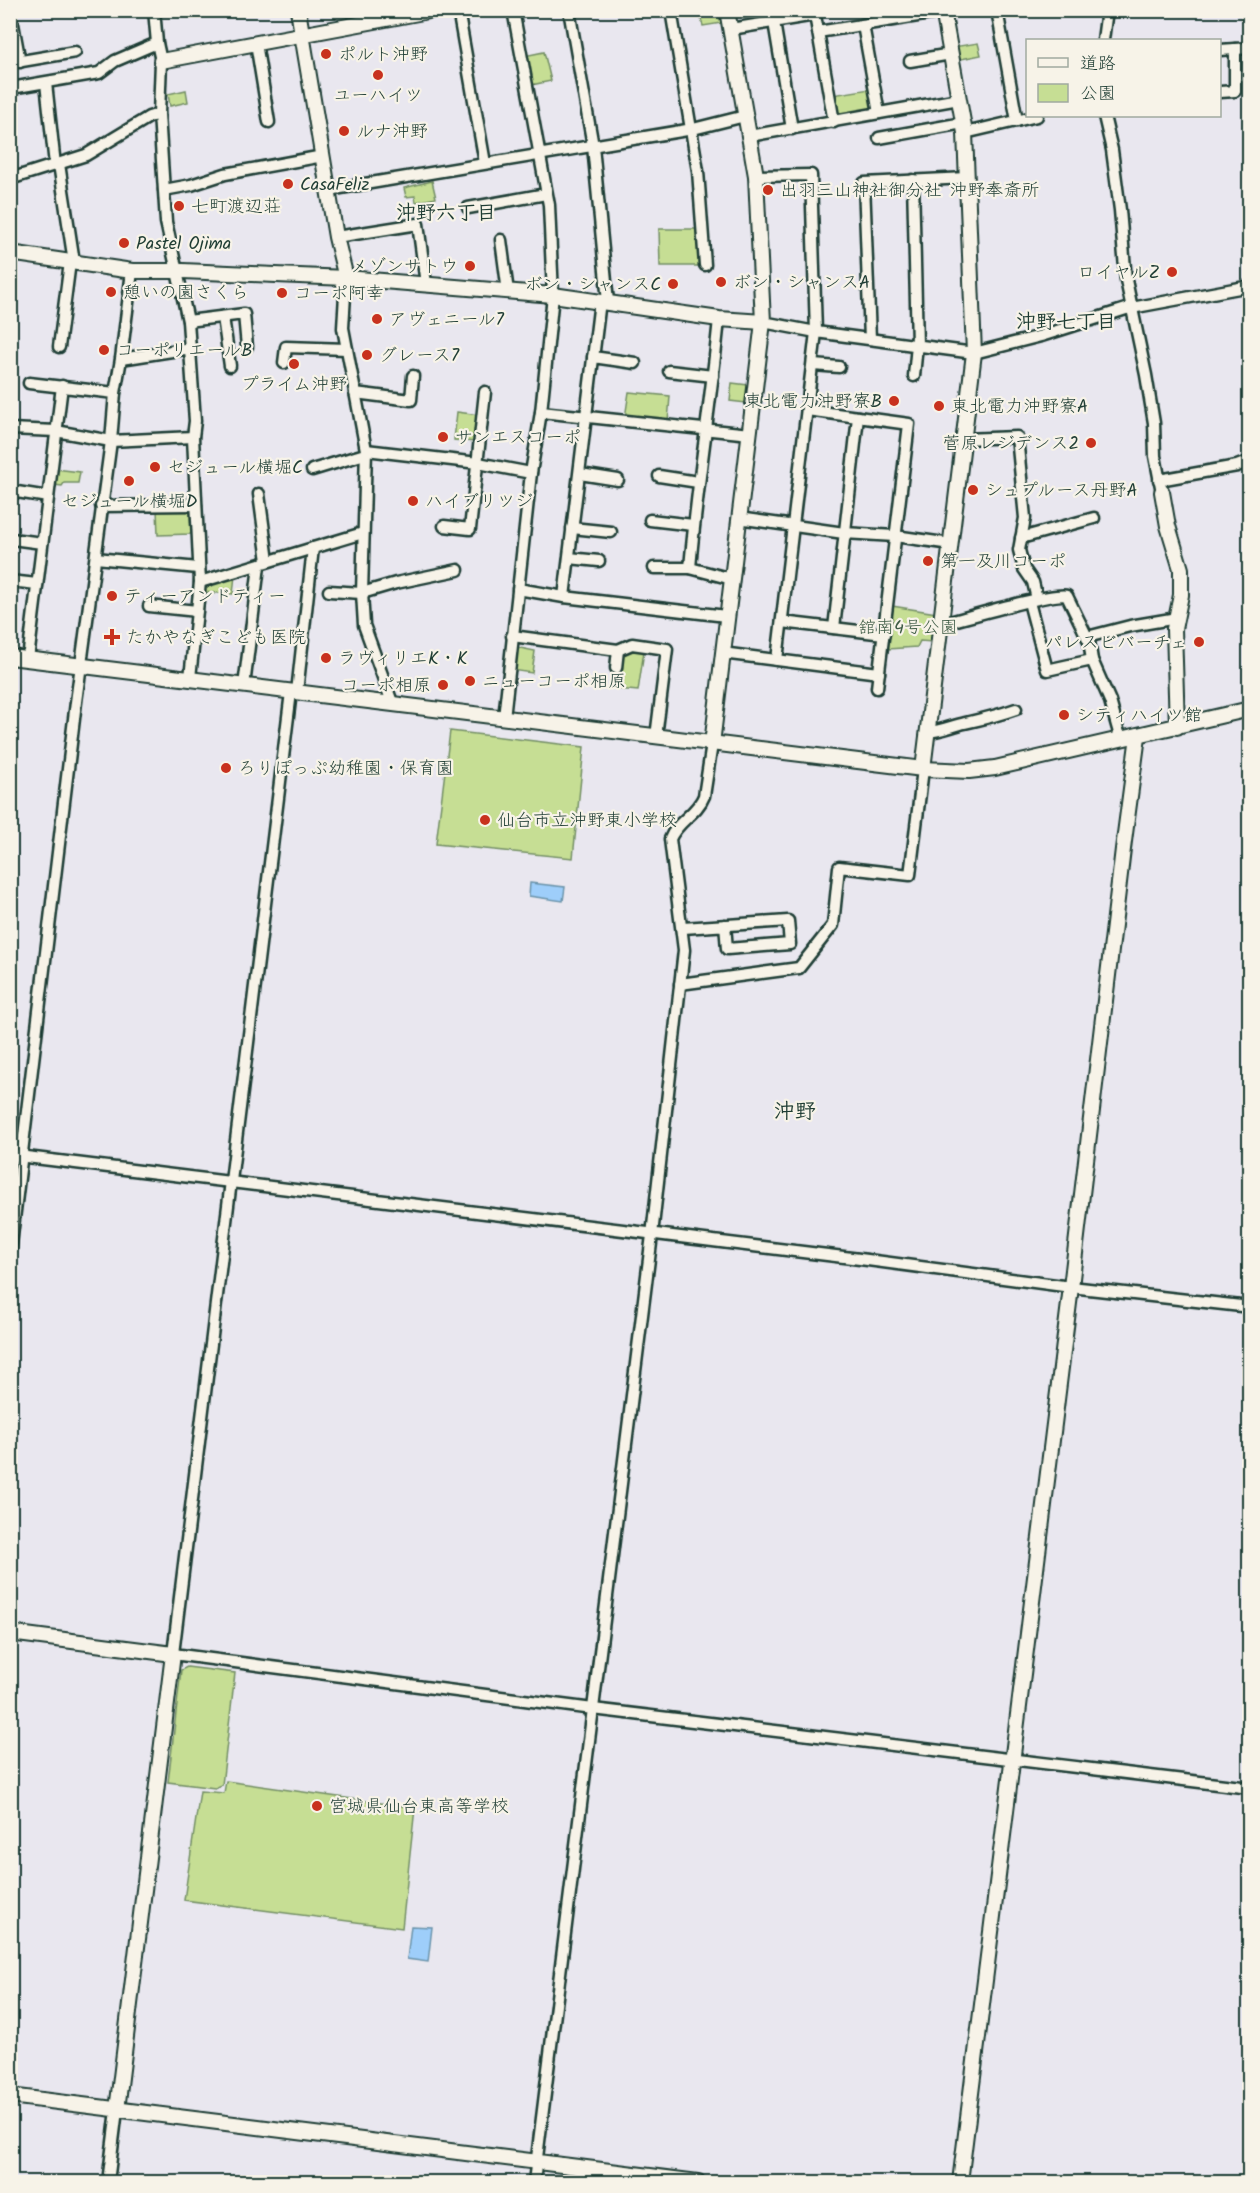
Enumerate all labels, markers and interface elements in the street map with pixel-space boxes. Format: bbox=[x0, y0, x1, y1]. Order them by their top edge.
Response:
legend bbox=[1026, 39, 1221, 117]
place label: ポルト沖野 bbox=[338, 41, 428, 70]
marker: ポルト沖野 bbox=[319, 47, 333, 61]
text: 道路 bbox=[1080, 50, 1116, 79]
marker: ユーハイツ bbox=[371, 68, 385, 82]
text: 公園 bbox=[1080, 80, 1116, 109]
place label: ユーハイツ bbox=[333, 82, 423, 111]
place label: ルナ沖野 bbox=[356, 118, 428, 147]
marker: ルナ沖野 bbox=[337, 124, 351, 138]
place label: CasaFeliz bbox=[300, 171, 370, 200]
marker: CasaFeliz bbox=[281, 177, 295, 191]
place label: 出羽三山神社御分社 沖野奉斎所 bbox=[780, 177, 1039, 206]
marker: 出羽三山神社御分社 沖野奉斎所 bbox=[761, 183, 775, 197]
place label: 七町渡辺荘 bbox=[191, 193, 281, 222]
district label: 沖野六丁目 bbox=[396, 198, 496, 230]
marker: 七町渡辺荘 bbox=[172, 199, 186, 213]
place label: Pastel Ojima bbox=[136, 230, 231, 259]
marker: Pastel Ojima bbox=[117, 236, 131, 250]
place label: メゾンサトウ bbox=[350, 253, 458, 282]
marker: メゾンサトウ bbox=[463, 259, 477, 273]
place label: ロイヤルZ bbox=[1077, 259, 1160, 288]
marker: ロイヤルZ bbox=[1165, 265, 1179, 279]
place label: ボン・シャンスA bbox=[733, 269, 870, 298]
place label: ボン・シャンスC bbox=[524, 271, 661, 300]
marker: ボン・シャンスA bbox=[714, 275, 728, 289]
marker: ボン・シャンスC bbox=[666, 277, 680, 291]
place label: 憩いの園さくら bbox=[123, 279, 249, 308]
place label: コーポ阿幸 bbox=[294, 280, 384, 309]
marker: 憩いの園さくら bbox=[104, 285, 118, 299]
marker: コーポ阿幸 bbox=[275, 286, 289, 300]
place label: アヴェニール7 bbox=[389, 306, 505, 335]
district label: 沖野七丁目 bbox=[1016, 307, 1116, 339]
marker: アヴェニール7 bbox=[370, 312, 384, 326]
place label: コーポリエールB bbox=[116, 337, 252, 366]
place label: グレース7 bbox=[379, 342, 460, 371]
marker: コーポリエールB bbox=[97, 343, 111, 357]
marker: グレース7 bbox=[360, 348, 374, 362]
marker: プライム沖野 bbox=[287, 357, 301, 371]
place label: プライム沖野 bbox=[241, 371, 347, 400]
place label: 東北電力沖野寮B bbox=[745, 388, 882, 417]
place label: 東北電力沖野寮A bbox=[951, 393, 1088, 422]
marker: 東北電力沖野寮B bbox=[887, 394, 901, 408]
marker: 東北電力沖野寮A bbox=[932, 399, 946, 413]
place label: サンエスコーポ bbox=[455, 424, 581, 453]
marker: サンエスコーポ bbox=[436, 430, 450, 444]
place label: 菅原レジデンス2 bbox=[943, 430, 1079, 459]
marker: 菅原レジデンス2 bbox=[1084, 436, 1098, 450]
place label: セジュール横堀C bbox=[167, 454, 303, 483]
marker: セジュール横堀C bbox=[148, 460, 162, 474]
marker: セジュール横堀D bbox=[122, 474, 136, 488]
place label: シュプルース丹野A bbox=[985, 477, 1137, 506]
marker: シュプルース丹野A bbox=[966, 483, 980, 497]
place label: セジュール横堀D bbox=[61, 488, 198, 517]
place label: ハイブリツジ bbox=[425, 488, 533, 517]
marker: ハイブリツジ bbox=[406, 494, 420, 508]
place label: 第一及川コーポ bbox=[940, 548, 1066, 577]
marker: 第一及川コーポ bbox=[921, 554, 935, 568]
place label: ティーアンドティー bbox=[124, 583, 286, 612]
marker: ティーアンドティー bbox=[105, 589, 119, 603]
park label: 舘南4号公園 bbox=[858, 614, 958, 643]
place label: たかやなぎこども医院 bbox=[126, 624, 306, 653]
marker: たかやなぎこども医院 bbox=[103, 628, 121, 646]
place label: パレスビバーチェ bbox=[1045, 629, 1187, 658]
marker: パレスビバーチェ bbox=[1192, 635, 1206, 649]
place label: ラヴィリエK・K bbox=[338, 645, 468, 674]
marker: ラヴィリエK・K bbox=[319, 651, 333, 665]
place label: ニューコーポ相原 bbox=[482, 668, 626, 697]
place label: コーポ相原 bbox=[341, 672, 431, 701]
marker: ニューコーポ相原 bbox=[463, 674, 477, 688]
marker: コーポ相原 bbox=[436, 678, 450, 692]
place label: シティハイツ館 bbox=[1076, 702, 1202, 731]
marker: シティハイツ館 bbox=[1057, 708, 1071, 722]
place label: ろりぽっぷ幼稚園・保育園 bbox=[238, 755, 454, 784]
marker: ろりぽっぷ幼稚園・保育園 bbox=[219, 761, 233, 775]
place label: 仙台市立沖野東小学校 bbox=[497, 807, 677, 836]
marker: 仙台市立沖野東小学校 bbox=[478, 813, 492, 827]
district label: 沖野 bbox=[774, 1096, 816, 1129]
place label: 宮城県仙台東高等学校 bbox=[329, 1793, 509, 1822]
marker: 宮城県仙台東高等学校 bbox=[310, 1799, 324, 1813]

